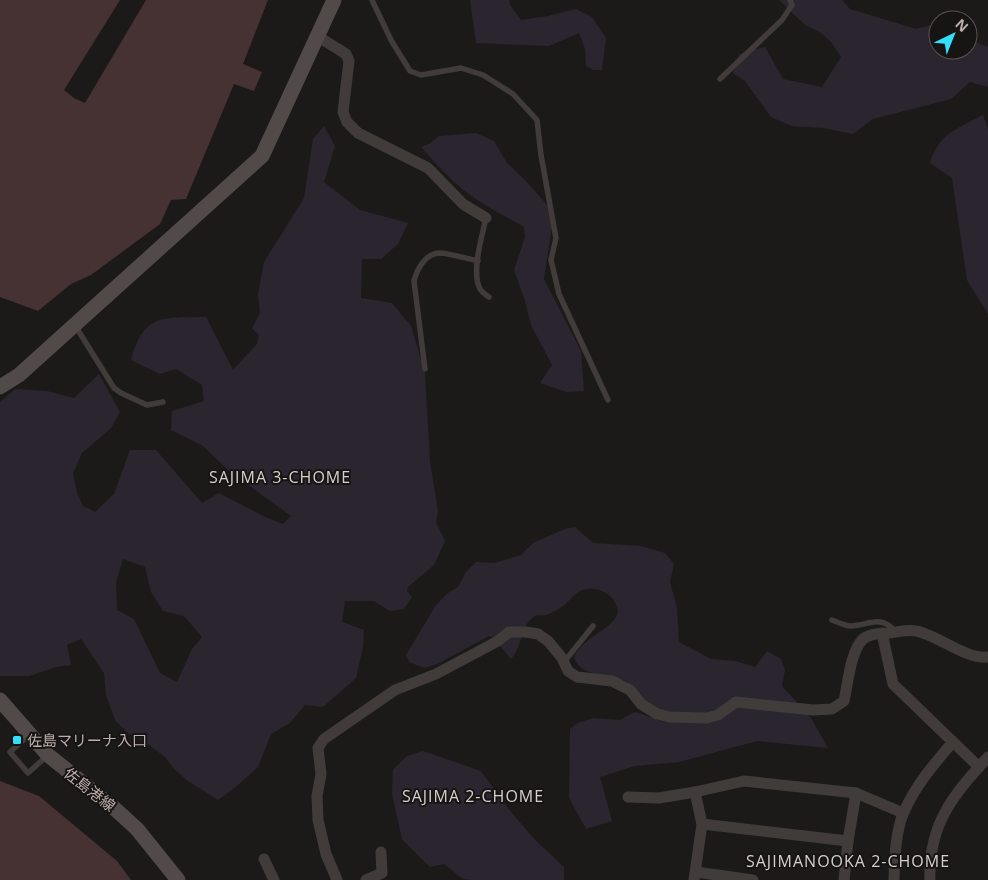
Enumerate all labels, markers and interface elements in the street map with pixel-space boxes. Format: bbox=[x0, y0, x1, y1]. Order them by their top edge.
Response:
north arrow bbox=[928, 10, 978, 60]
text: N bbox=[952, 14, 973, 36]
district label: SAJIMA 3-CHOME bbox=[209, 466, 351, 488]
place label: 佐島マリーナ入口 bbox=[27, 730, 147, 750]
marker: 佐島マリーナ入口 bbox=[11, 734, 23, 746]
street label: 佐島港線 bbox=[60, 763, 120, 815]
district label: SAJIMA 2-CHOME bbox=[402, 785, 544, 807]
district label: SAJIMANOOKA 2-CHOME bbox=[746, 850, 950, 872]

